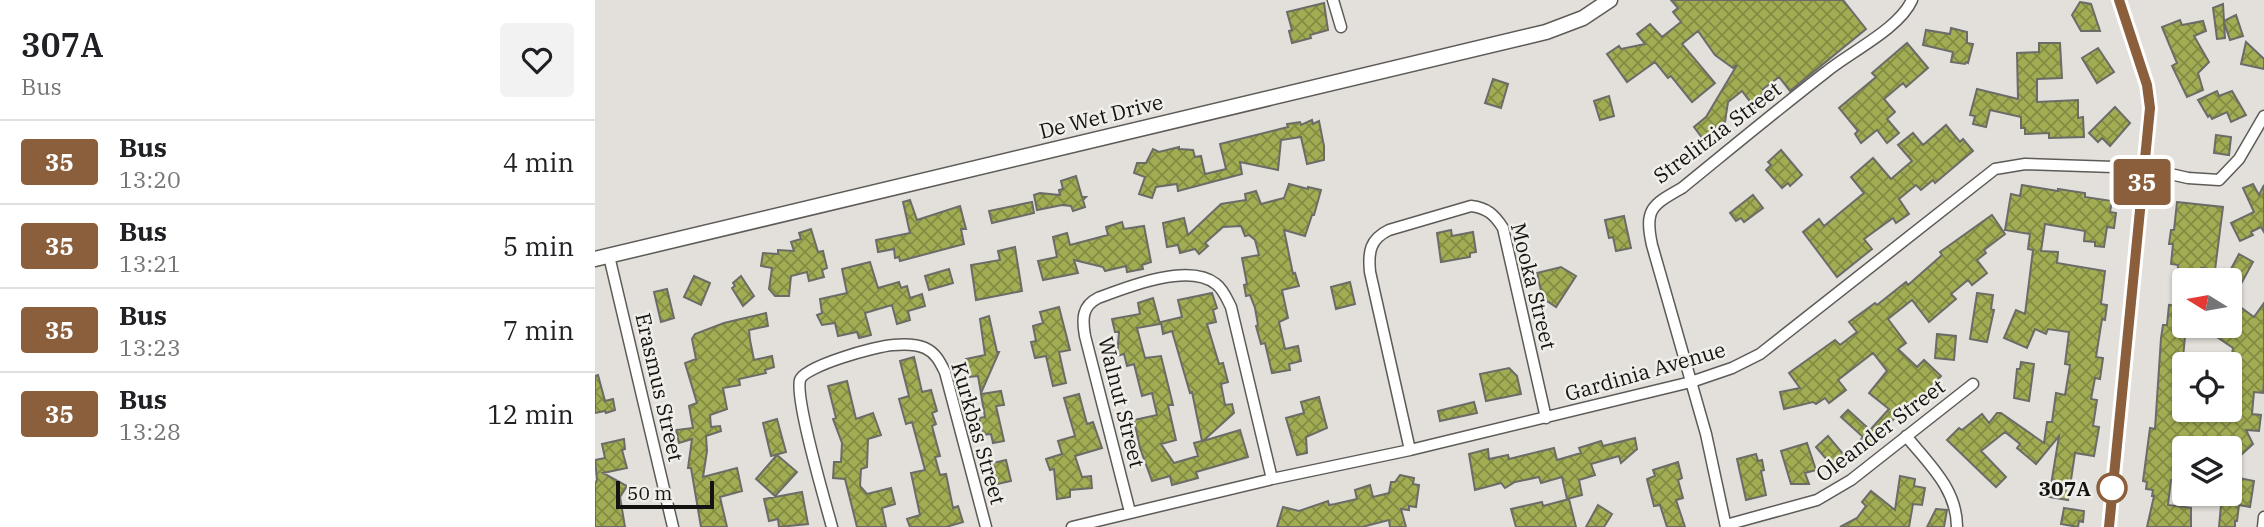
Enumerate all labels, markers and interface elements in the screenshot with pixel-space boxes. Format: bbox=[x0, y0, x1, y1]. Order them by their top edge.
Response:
text: 307A bbox=[21, 23, 103, 66]
button: heart bbox=[500, 23, 574, 97]
text: Bus bbox=[21, 71, 62, 101]
street label: Strelitzia Street bbox=[1647, 75, 1787, 189]
street label: De Wet Drive bbox=[1036, 87, 1166, 145]
text: Bus bbox=[119, 130, 167, 164]
text: 4 min bbox=[503, 145, 574, 179]
text: 35 bbox=[45, 146, 74, 178]
line badge: 35 bbox=[2111, 159, 2173, 205]
text: 13:20 bbox=[119, 164, 181, 194]
text: 35 bbox=[2128, 166, 2156, 198]
text: Bus bbox=[119, 214, 167, 248]
street label: Mooka Street bbox=[1505, 220, 1563, 352]
text: 5 min bbox=[503, 229, 574, 263]
text: 35 bbox=[45, 230, 74, 262]
text: 13:21 bbox=[119, 248, 181, 278]
north arrow bbox=[2172, 268, 2242, 338]
map controls bbox=[2172, 268, 2242, 506]
text: Bus bbox=[119, 298, 167, 332]
street label: Erasmus Street bbox=[629, 310, 691, 464]
text: 7 min bbox=[503, 313, 574, 347]
text: 35 bbox=[45, 314, 74, 346]
text: 13:23 bbox=[119, 332, 181, 362]
street label: Walnut Street bbox=[1092, 333, 1152, 471]
street label: Gardinia Avenue bbox=[1561, 335, 1729, 407]
button: locate bbox=[2172, 352, 2242, 422]
street label: Kurkbas Street bbox=[945, 358, 1013, 508]
street label: Oleander Street bbox=[1810, 372, 1950, 488]
text: Bus bbox=[119, 382, 167, 416]
text: 12 min bbox=[487, 397, 574, 431]
text: 35 bbox=[45, 398, 74, 430]
text: 13:28 bbox=[119, 416, 181, 446]
button: layers bbox=[2172, 436, 2242, 506]
marker: 307A bbox=[2097, 473, 2127, 503]
place label: 307A bbox=[2039, 474, 2091, 502]
scale bar bbox=[616, 478, 714, 510]
text: 50 m bbox=[627, 481, 672, 505]

